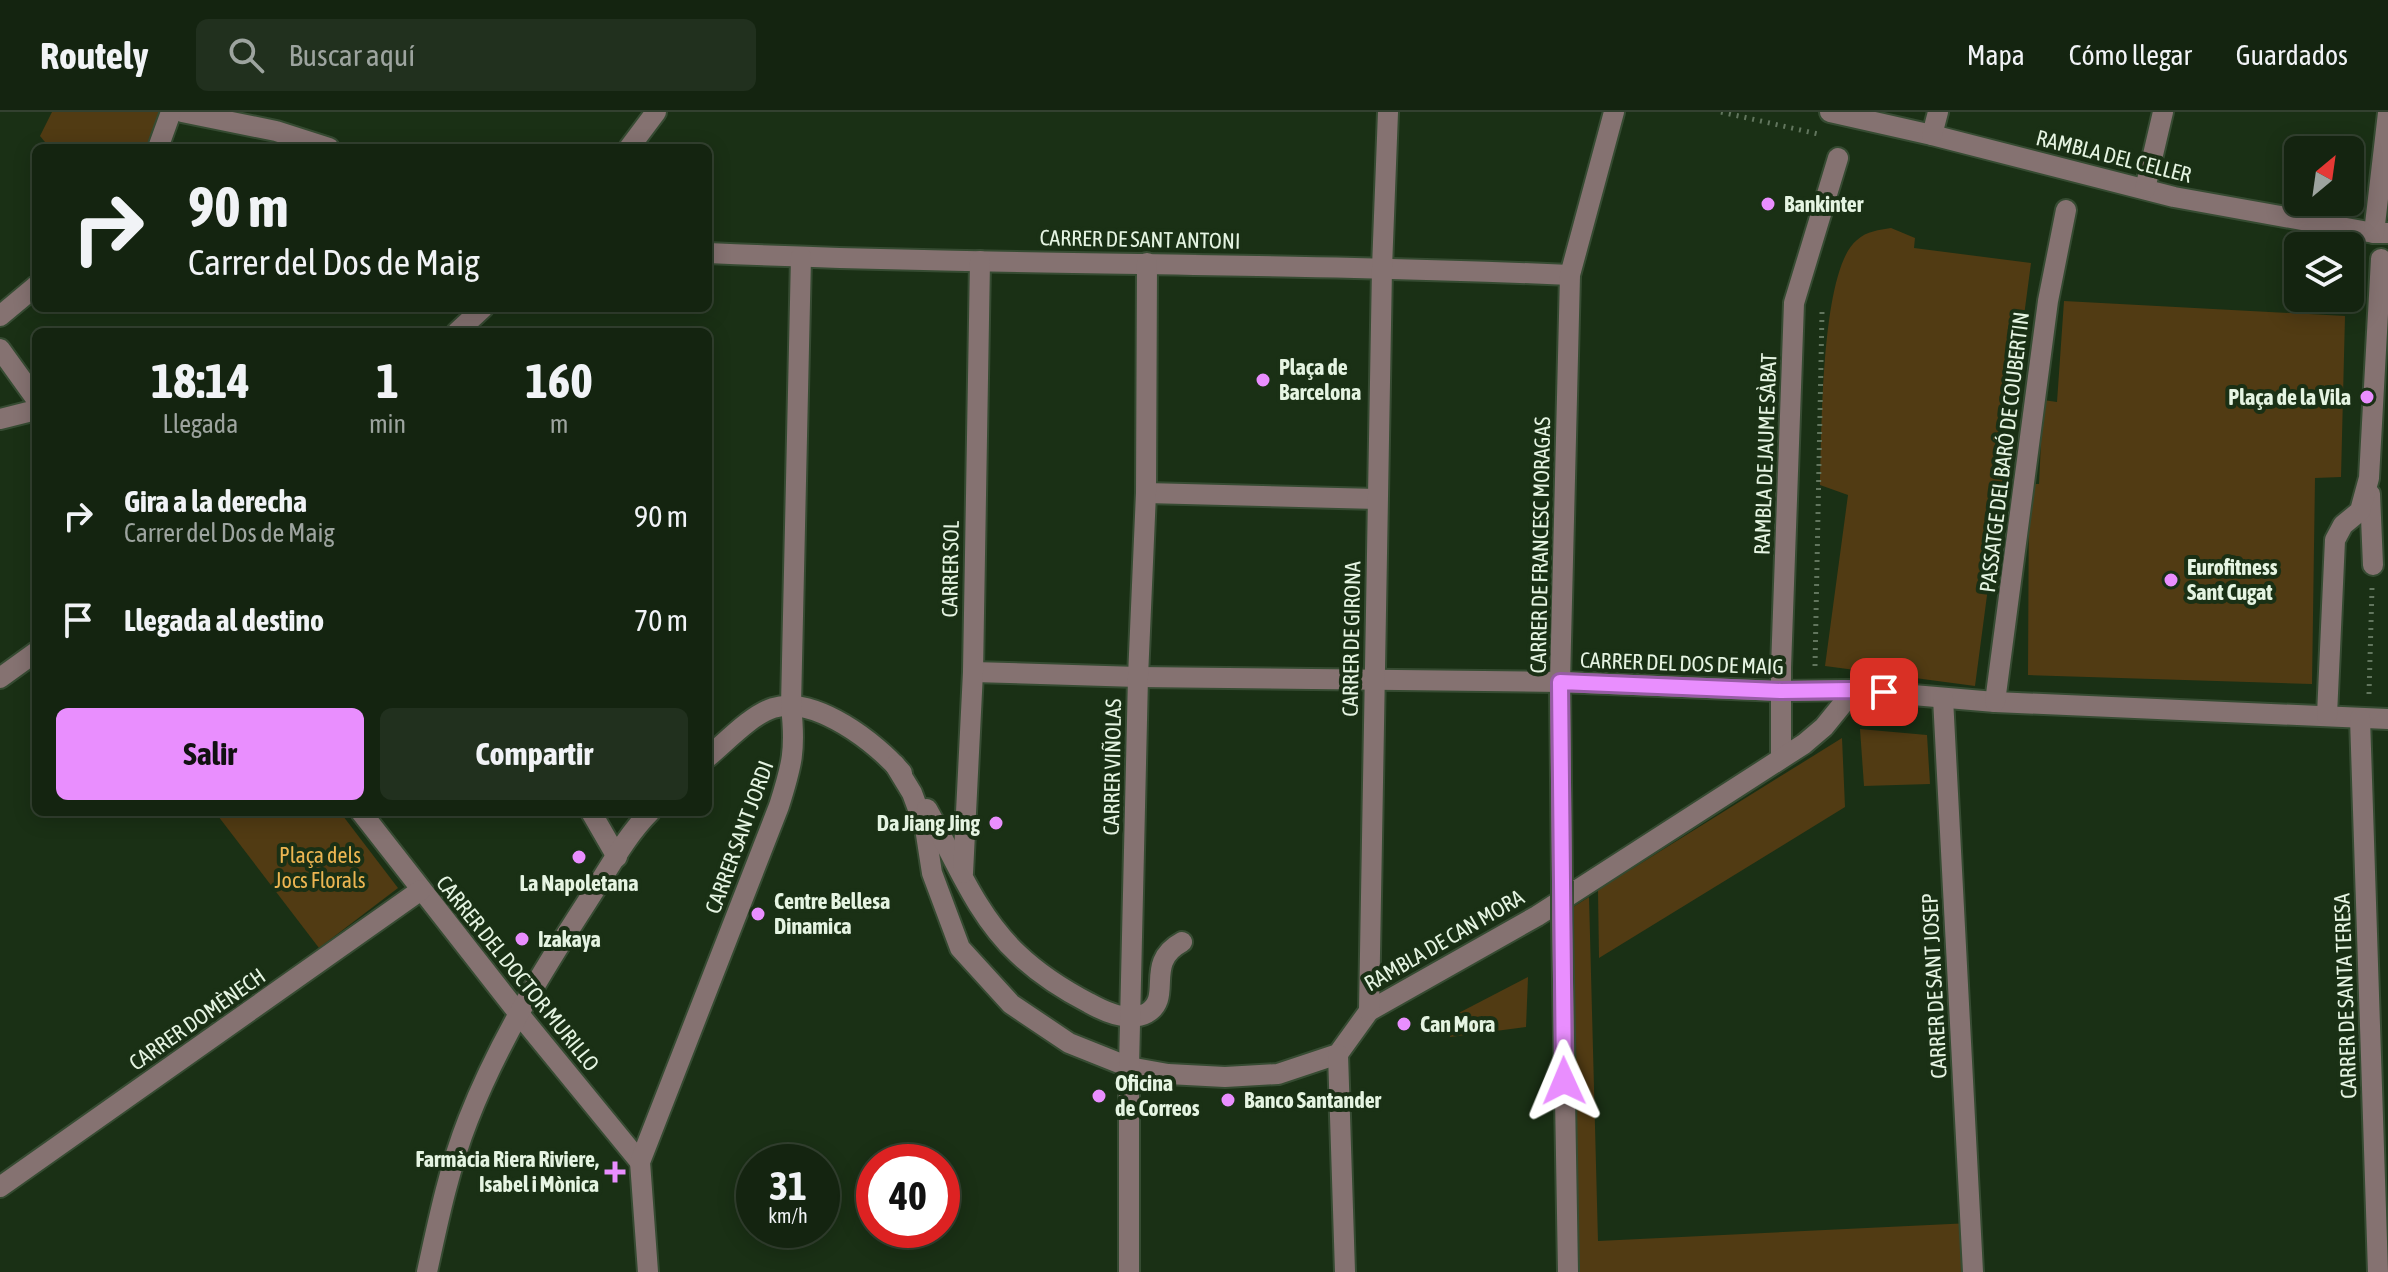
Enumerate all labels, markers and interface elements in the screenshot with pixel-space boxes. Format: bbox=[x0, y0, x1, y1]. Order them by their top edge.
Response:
search box bbox=[196, 19, 756, 91]
icon: search bbox=[224, 33, 268, 77]
text: Routely bbox=[40, 34, 148, 77]
text: Buscar aquí bbox=[288, 38, 415, 72]
text: Mapa bbox=[1967, 39, 2025, 71]
text: Cómo llegar bbox=[2069, 39, 2192, 71]
text: Guardados bbox=[2236, 39, 2348, 71]
street label: RAMBLA DEL CELLER bbox=[2034, 124, 2194, 188]
north arrow bbox=[2284, 136, 2364, 216]
map controls bbox=[2284, 136, 2364, 312]
text: 90 m bbox=[188, 175, 289, 239]
icon: right bbox=[56, 176, 160, 280]
place label: Bankinter bbox=[1784, 191, 1864, 217]
marker: Bankinter bbox=[1759, 195, 1777, 213]
street label: CARRER DE SANT ANTONI bbox=[1039, 224, 1241, 254]
button: layers bbox=[2284, 232, 2364, 312]
text: Carrer del Dos de Maig bbox=[188, 241, 480, 283]
street label: PASSATGE DEL BARÓ DE COUBERTIN bbox=[1974, 310, 2034, 594]
street label: RAMBLA DE JAUME SÀBAT bbox=[1748, 352, 1782, 555]
text: 18:14 bbox=[151, 353, 250, 408]
text: 1 bbox=[376, 353, 399, 408]
text: 160 bbox=[525, 353, 593, 408]
place label: Plaça de Barcelona bbox=[1279, 354, 1361, 405]
marker: Plaça de Barcelona bbox=[1254, 371, 1272, 389]
place label: Plaça de la Vila bbox=[2228, 384, 2351, 410]
marker: Plaça de la Vila bbox=[2358, 388, 2376, 406]
text: Llegada bbox=[163, 409, 238, 439]
text: min bbox=[369, 409, 406, 439]
text: m bbox=[550, 409, 568, 439]
street label: CARRER DE FRANCESC MORAGAS bbox=[1525, 416, 1555, 674]
text: Gira a la derecha bbox=[124, 484, 307, 518]
icon: right bbox=[56, 494, 100, 538]
text: 90 m bbox=[634, 499, 688, 533]
text: Carrer del Dos de Maig bbox=[124, 518, 335, 548]
street label: CARRER SOL bbox=[936, 520, 964, 618]
place label: Eurofitness Sant Cugat bbox=[2187, 554, 2278, 605]
street label: CARRER DE GIRONA bbox=[1337, 561, 1365, 717]
marker: Eurofitness Sant Cugat bbox=[2162, 571, 2180, 589]
icon: arrive bbox=[56, 598, 100, 642]
text: Llegada al destino bbox=[124, 603, 324, 637]
text: 70 m bbox=[634, 603, 688, 637]
street label: CARRER DEL DOS DE MAIG bbox=[1579, 646, 1785, 680]
pin bbox=[1850, 658, 1918, 726]
icon: arrive bbox=[1862, 670, 1906, 714]
street label: CARRER VIÑOLAS bbox=[1098, 698, 1126, 836]
button: Salir bbox=[56, 708, 364, 800]
button: Compartir bbox=[380, 708, 688, 800]
street label: CARRER SANT JORDI bbox=[699, 757, 779, 917]
place label: Da Jiang Jing bbox=[877, 810, 981, 836]
marker: Da Jiang Jing bbox=[987, 814, 1005, 832]
park label: Plaça dels Jocs Florals bbox=[275, 842, 366, 893]
marker: La Napoletana bbox=[570, 848, 588, 866]
street label: CARRER DEL DOCTOR MURILLO bbox=[431, 870, 605, 1076]
place label: La Napoletana bbox=[520, 870, 638, 896]
street label: RAMBLA DE CAN MORA bbox=[1360, 884, 1529, 996]
place label: Centre Bellesa Dinamica bbox=[774, 888, 890, 939]
street label: CARRER DE SANT JOSEP bbox=[1916, 893, 1952, 1079]
street label: CARRER DE SANTA TERESA bbox=[2328, 893, 2362, 1099]
marker: Centre Bellesa Dinamica bbox=[749, 905, 767, 923]
place label: Izakaya bbox=[538, 926, 601, 952]
marker: Izakaya bbox=[513, 930, 531, 948]
street label: CARRER DOMÈNECH bbox=[124, 962, 270, 1076]
place label: Can Mora bbox=[1420, 1011, 1495, 1037]
marker: Can Mora bbox=[1395, 1015, 1413, 1033]
position arrow bbox=[1522, 1039, 1606, 1123]
place label: Oficina de Correos bbox=[1115, 1070, 1200, 1121]
marker: Oficina de Correos bbox=[1090, 1087, 1108, 1105]
place label: Banco Santander bbox=[1244, 1087, 1382, 1113]
marker: Banco Santander bbox=[1219, 1091, 1237, 1109]
speed limit sign: 40 bbox=[856, 1144, 960, 1248]
place label: Farmàcia Riera Riviere, Isabel i Mònica bbox=[415, 1146, 599, 1197]
marker: Farmàcia Riera Riviere, Isabel i Mònica bbox=[606, 1163, 624, 1181]
text: 31 bbox=[769, 1163, 807, 1208]
text: km/h bbox=[768, 1204, 808, 1227]

